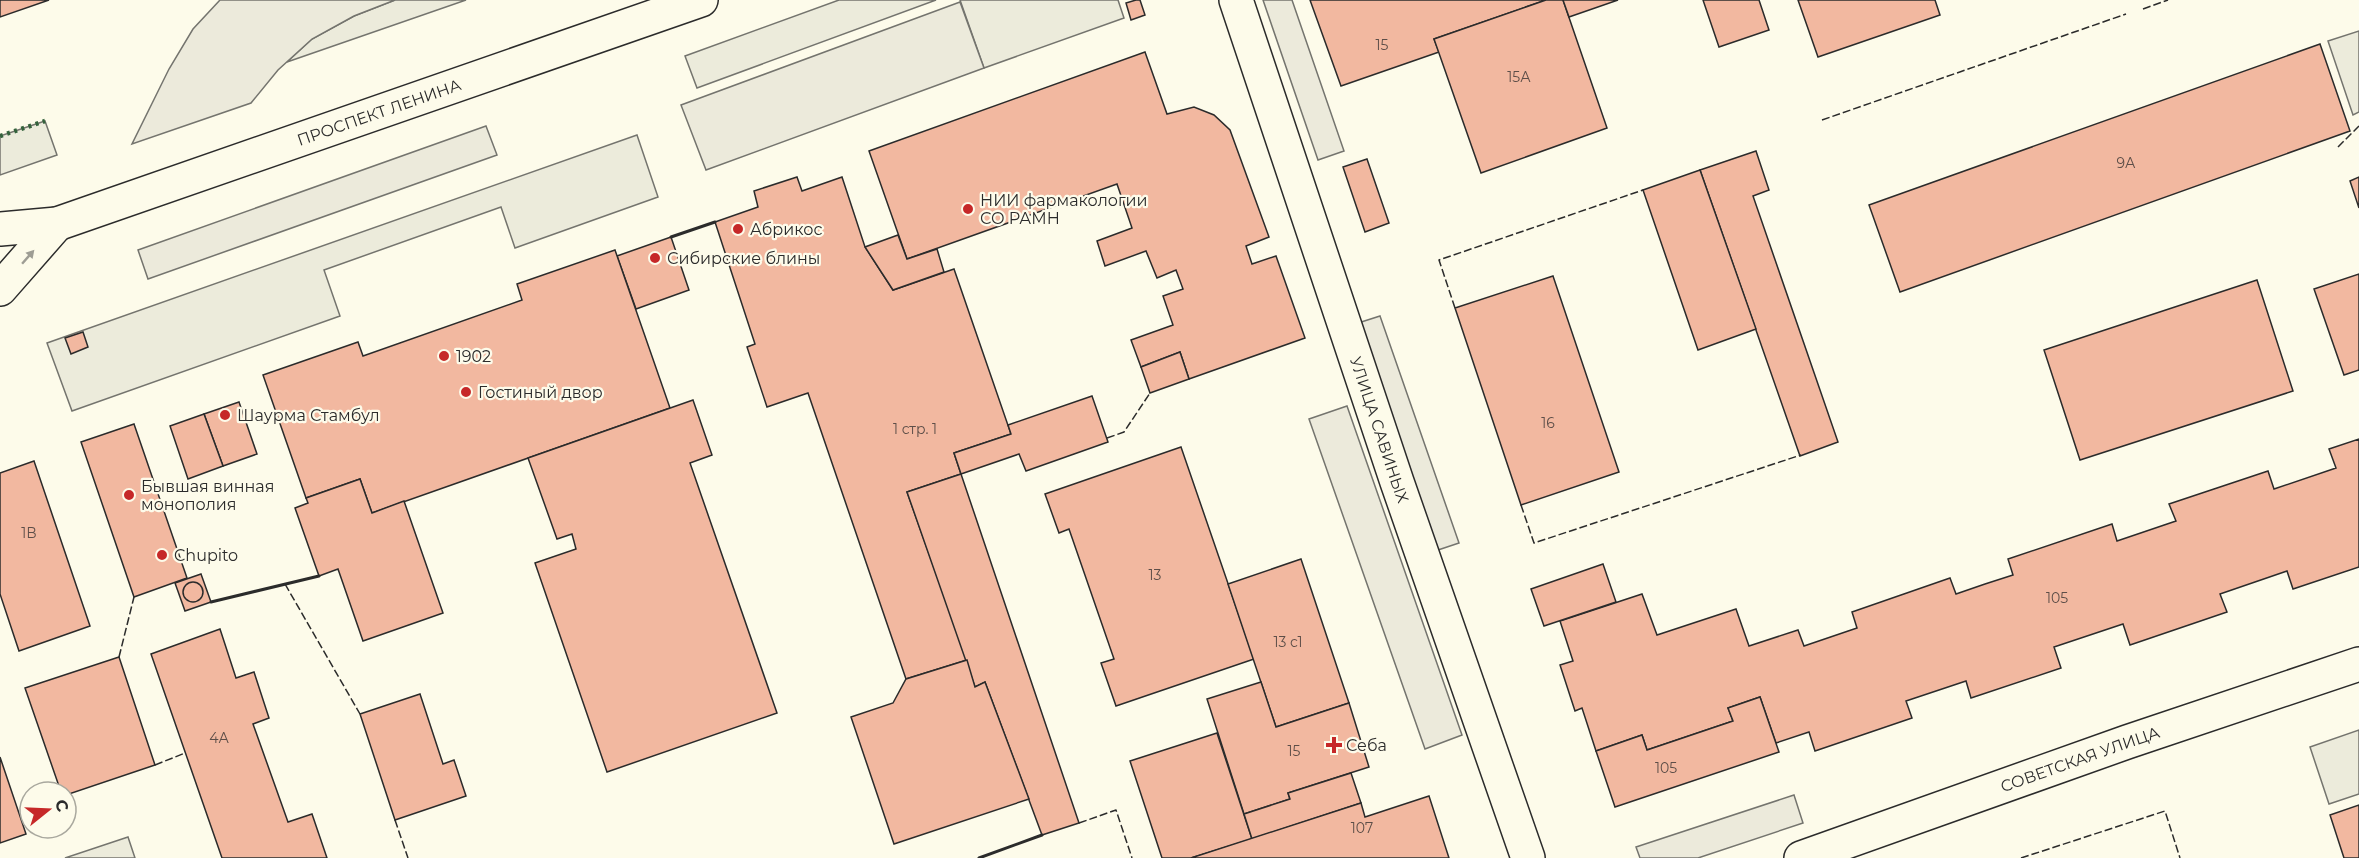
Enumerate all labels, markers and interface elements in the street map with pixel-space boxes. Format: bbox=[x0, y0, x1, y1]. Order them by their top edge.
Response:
house number: 15 bbox=[1376, 36, 1389, 54]
house number: 15А bbox=[1507, 68, 1531, 86]
street label: ПРОСПЕКТ ЛЕНИНА bbox=[294, 75, 463, 149]
house number: 9А bbox=[2117, 154, 2136, 172]
place label: НИИ фармакологии СО РАМН bbox=[980, 191, 1148, 228]
marker: НИИ фармакологии СО РАМН bbox=[961, 202, 975, 216]
place label: Абрикос bbox=[750, 220, 822, 239]
marker: Абрикос bbox=[731, 222, 745, 236]
place label: Сибирские блины bbox=[667, 249, 820, 268]
one-way arrow bbox=[21, 250, 34, 265]
marker: Сибирские блины bbox=[648, 251, 662, 265]
place label: 1902 bbox=[456, 347, 491, 366]
marker: 1902 bbox=[437, 349, 451, 363]
street label: УЛИЦА САВИНЫХ bbox=[1346, 354, 1413, 506]
place label: Гостиный двор bbox=[478, 383, 603, 402]
marker: Гостиный двор bbox=[459, 385, 473, 399]
place label: Шаурма Стамбул bbox=[237, 406, 380, 425]
marker: Шаурма Стамбул bbox=[218, 408, 232, 422]
house number: 16 bbox=[1541, 414, 1555, 432]
house number: 1 стр. 1 bbox=[893, 420, 937, 438]
place label: Бывшая винная монополия bbox=[141, 477, 274, 514]
marker: Бывшая винная монополия bbox=[122, 488, 136, 502]
house number: 1В bbox=[21, 524, 37, 542]
place label: Chupito bbox=[174, 546, 238, 565]
marker: Chupito bbox=[155, 548, 169, 562]
house number: 13 bbox=[1149, 566, 1162, 584]
house number: 105 bbox=[2046, 589, 2068, 607]
house number: 13 с1 bbox=[1273, 633, 1303, 651]
street label: СОВЕТСКАЯ УЛИЦА bbox=[1998, 722, 2162, 796]
house number: 4А bbox=[209, 729, 229, 747]
place label: Себа bbox=[1346, 736, 1387, 755]
marker: Себа bbox=[1327, 738, 1341, 752]
house number: 15 bbox=[1288, 742, 1301, 760]
house number: 105 bbox=[1655, 759, 1677, 777]
north arrow bbox=[18, 780, 78, 840]
text: С bbox=[51, 797, 73, 814]
house number: 107 bbox=[1351, 819, 1373, 837]

